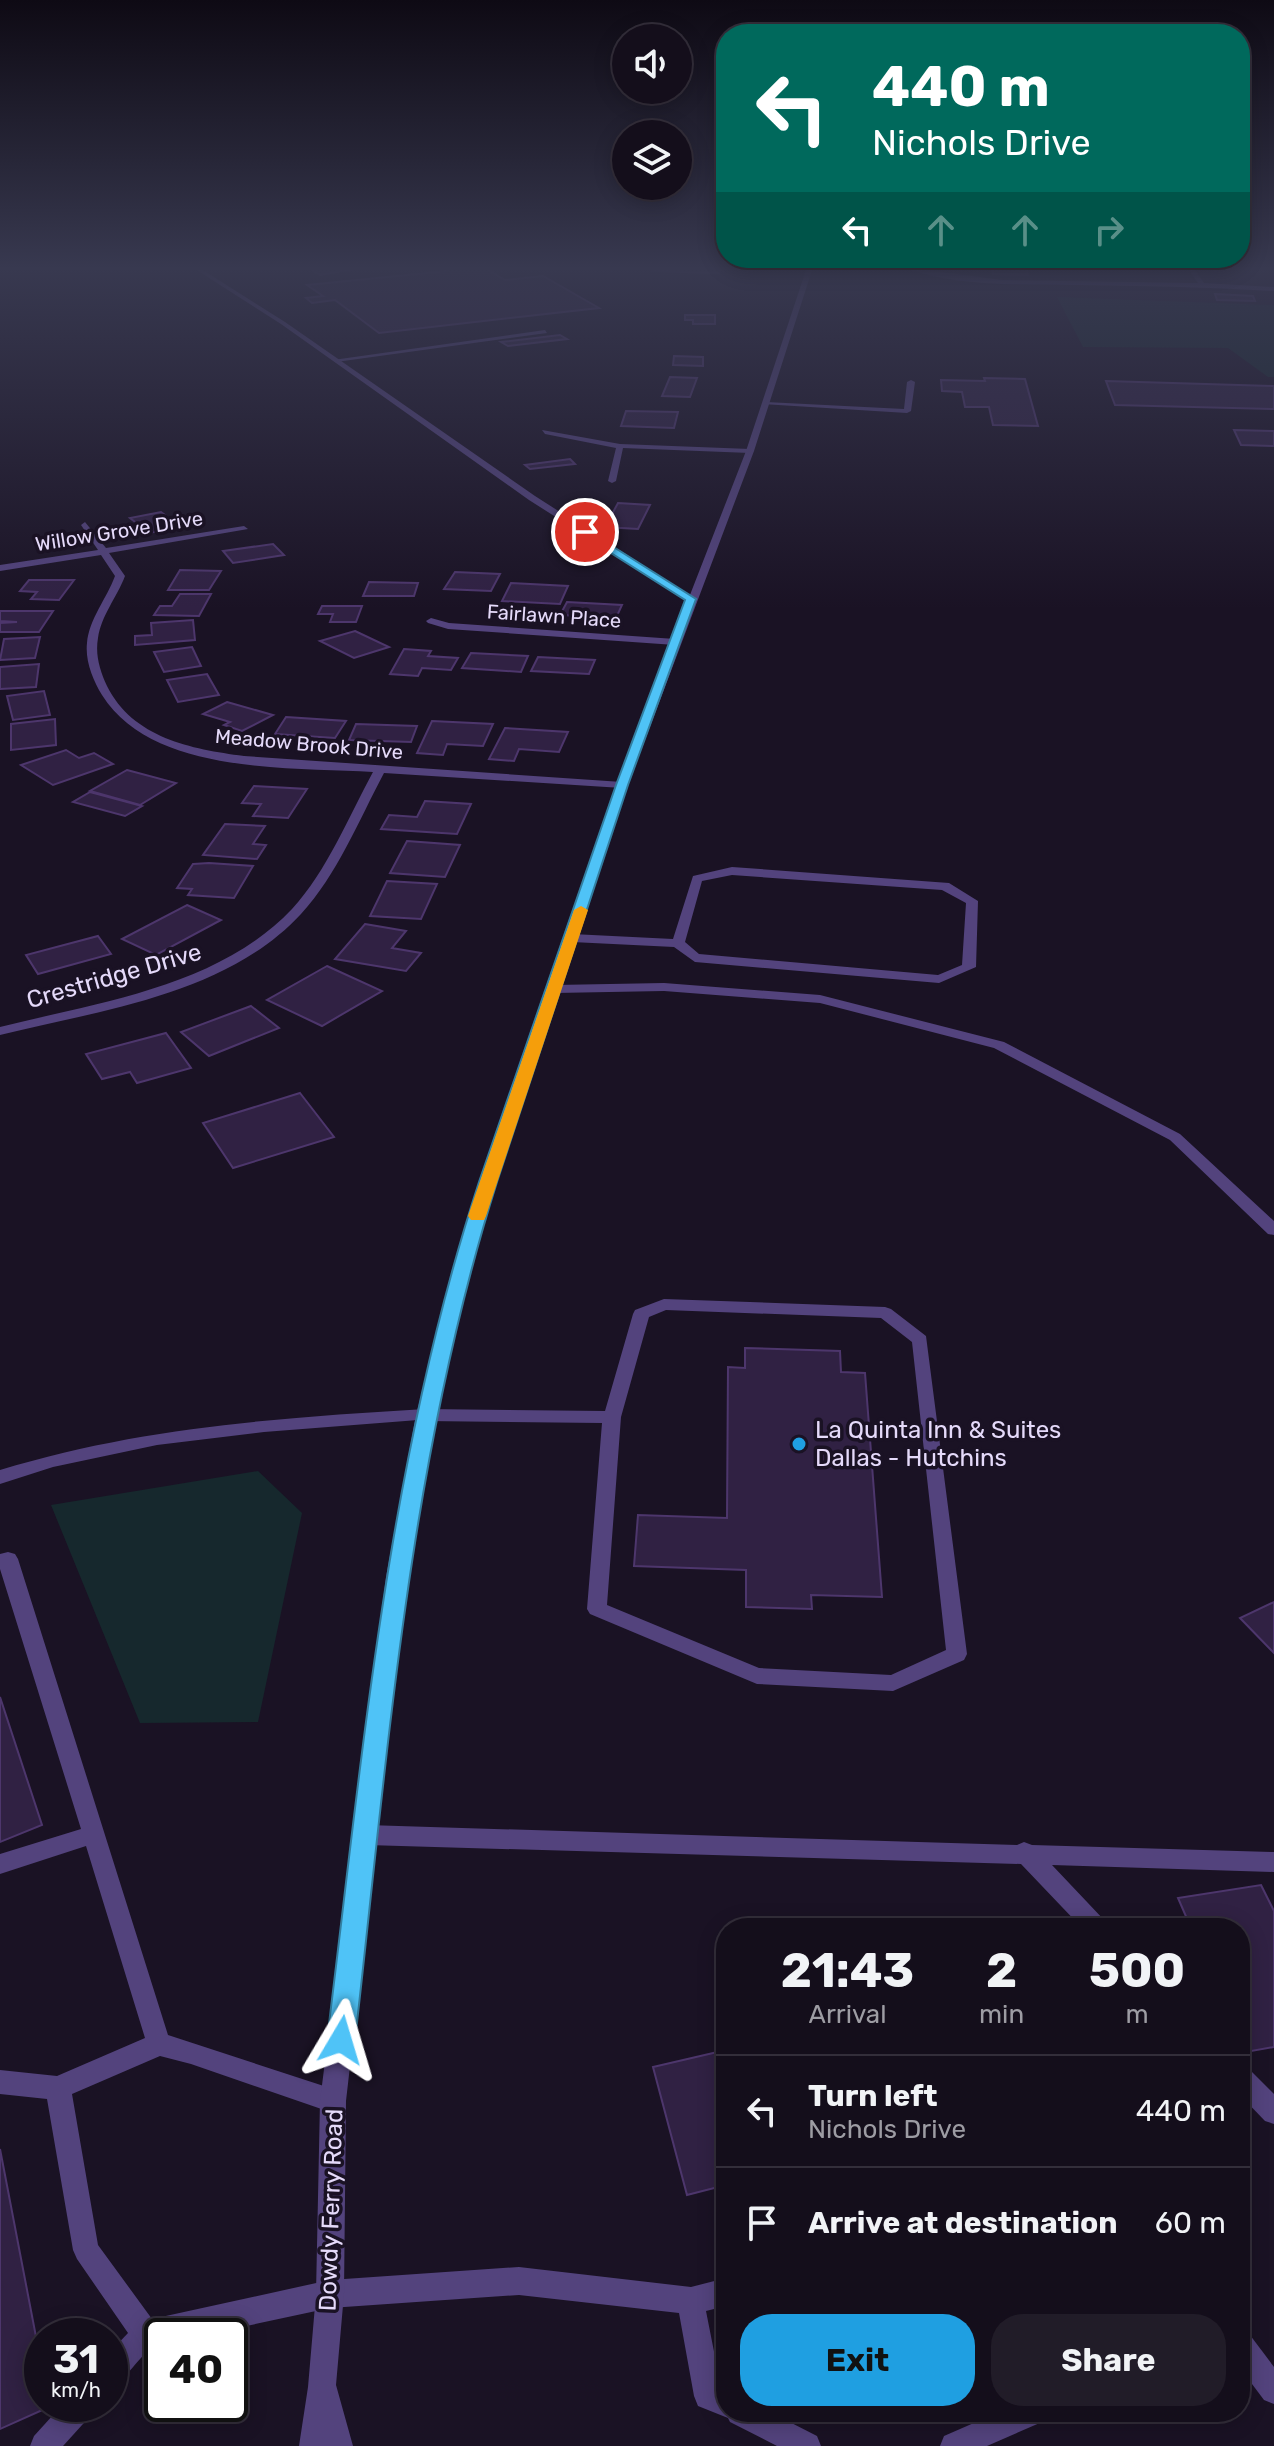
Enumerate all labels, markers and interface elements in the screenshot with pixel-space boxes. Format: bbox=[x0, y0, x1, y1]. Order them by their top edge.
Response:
map controls bbox=[612, 24, 692, 200]
button: sound bbox=[612, 24, 692, 104]
text: 440 m bbox=[872, 54, 1050, 120]
icon: left bbox=[740, 56, 844, 160]
button: layers bbox=[612, 120, 692, 200]
text: Nichols Drive bbox=[872, 121, 1091, 164]
icon: left bbox=[835, 208, 879, 252]
icon: ahead bbox=[919, 208, 963, 252]
icon: ahead bbox=[1003, 208, 1047, 252]
icon: right bbox=[1087, 208, 1131, 252]
pin bbox=[551, 498, 619, 566]
street label: Willow Grove Drive bbox=[33, 506, 205, 556]
icon: arrive bbox=[563, 510, 607, 554]
street label: Fairlawn Place bbox=[486, 599, 622, 633]
street label: Meadow Brook Drive bbox=[214, 724, 404, 764]
street label: Crestridge Drive bbox=[23, 938, 205, 1014]
place label: La Quinta Inn & Suites Dallas - Hutchins bbox=[815, 1416, 1061, 1472]
marker: La Quinta Inn & Suites Dallas - Hutchins bbox=[790, 1435, 808, 1453]
text: 21:43 bbox=[781, 1942, 914, 1999]
text: 2 bbox=[986, 1942, 1017, 1999]
text: 500 bbox=[1089, 1942, 1185, 1999]
position arrow bbox=[299, 1998, 383, 2082]
text: Arrival bbox=[808, 1999, 887, 2030]
text: min bbox=[979, 1999, 1024, 2030]
text: m bbox=[1126, 1999, 1149, 2030]
text: Turn left bbox=[808, 2078, 938, 2114]
icon: left bbox=[740, 2089, 784, 2133]
text: 440 m bbox=[1136, 2093, 1226, 2129]
street label: Dowdy Ferry Road bbox=[313, 2108, 349, 2312]
text: Nichols Drive bbox=[808, 2114, 966, 2145]
icon: arrive bbox=[740, 2201, 784, 2245]
text: Arrive at destination bbox=[808, 2205, 1118, 2241]
text: 60 m bbox=[1155, 2205, 1226, 2241]
button: Exit bbox=[740, 2314, 975, 2406]
button: Share bbox=[991, 2314, 1226, 2406]
speed limit sign: 40 bbox=[144, 2318, 248, 2422]
text: 31 bbox=[53, 2336, 99, 2383]
text: km/h bbox=[51, 2378, 101, 2402]

